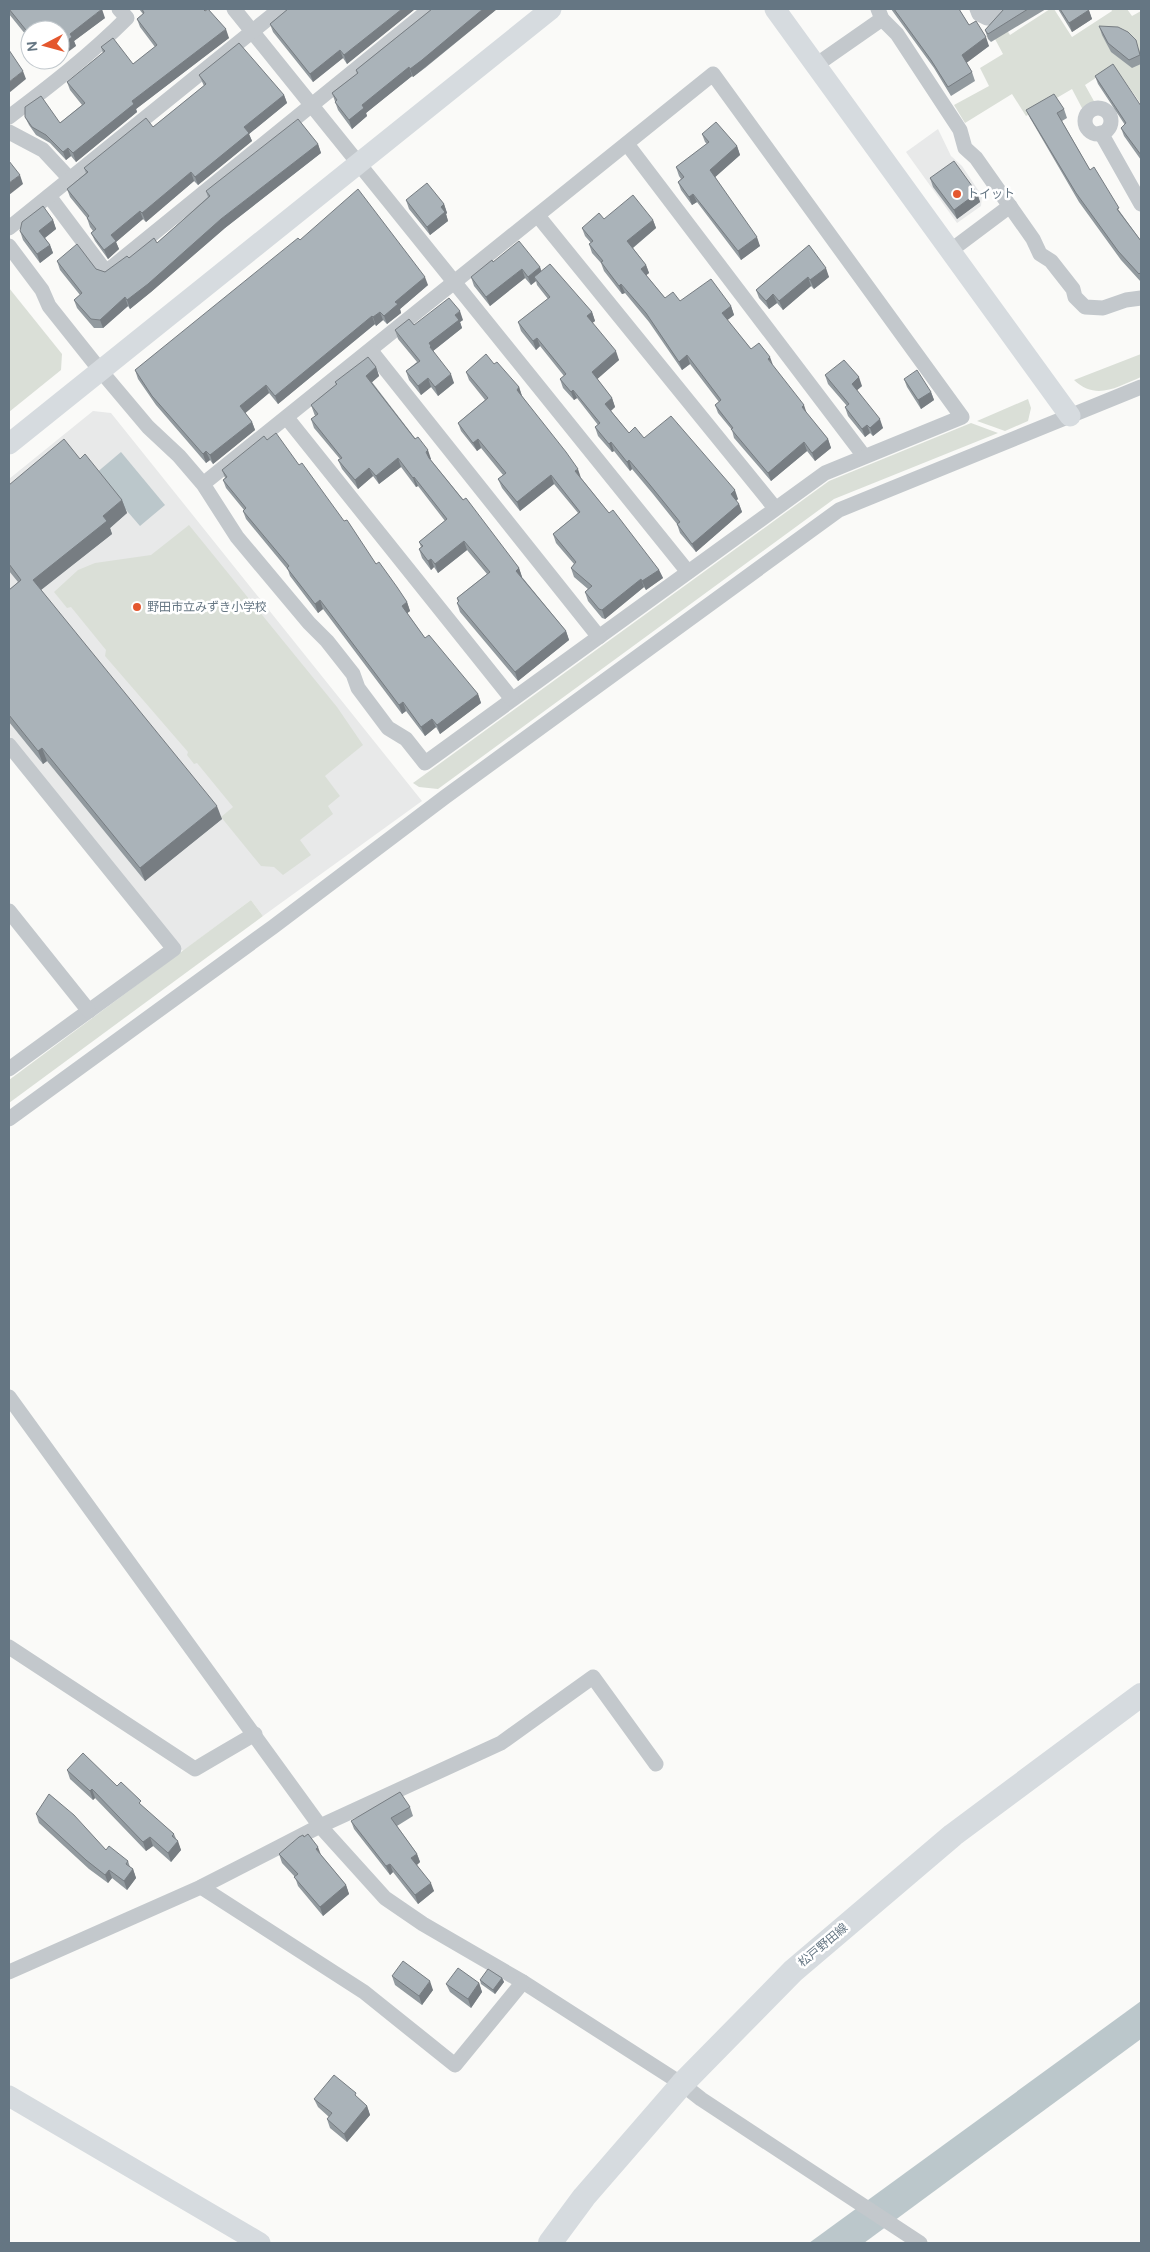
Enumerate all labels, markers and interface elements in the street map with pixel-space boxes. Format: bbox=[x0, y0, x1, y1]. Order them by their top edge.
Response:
north arrow bbox=[20, 20, 70, 70]
text: N bbox=[23, 40, 42, 52]
place label: トイット bbox=[967, 186, 1015, 202]
marker: トイット bbox=[951, 188, 963, 200]
place label: 野田市立みずき小学校 bbox=[147, 599, 267, 615]
marker: 野田市立みずき小学校 bbox=[131, 601, 143, 613]
street label: 松戸野田線 bbox=[795, 1920, 851, 1970]

